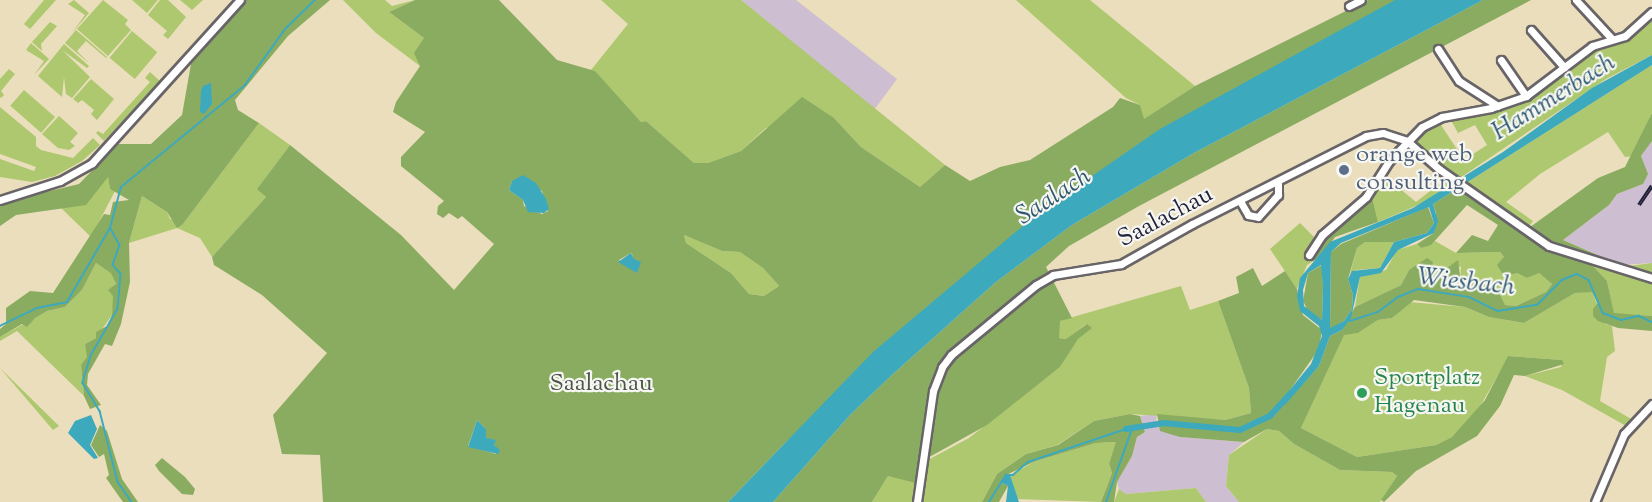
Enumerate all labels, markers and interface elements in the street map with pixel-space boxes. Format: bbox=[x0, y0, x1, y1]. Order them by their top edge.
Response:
water label: Hammerbach bbox=[1487, 48, 1621, 148]
place label: orange web consulting bbox=[1356, 142, 1472, 198]
water label: Saalach bbox=[1011, 161, 1097, 233]
marker: orange web consulting bbox=[1337, 163, 1351, 177]
street label: Saalachau bbox=[1114, 181, 1218, 255]
water label: Wiesbach bbox=[1416, 262, 1516, 304]
place label: Sportplatz Hagenau bbox=[1374, 365, 1480, 421]
park label: Saalachau bbox=[549, 371, 653, 399]
marker: Sportplatz Hagenau bbox=[1355, 386, 1369, 400]

